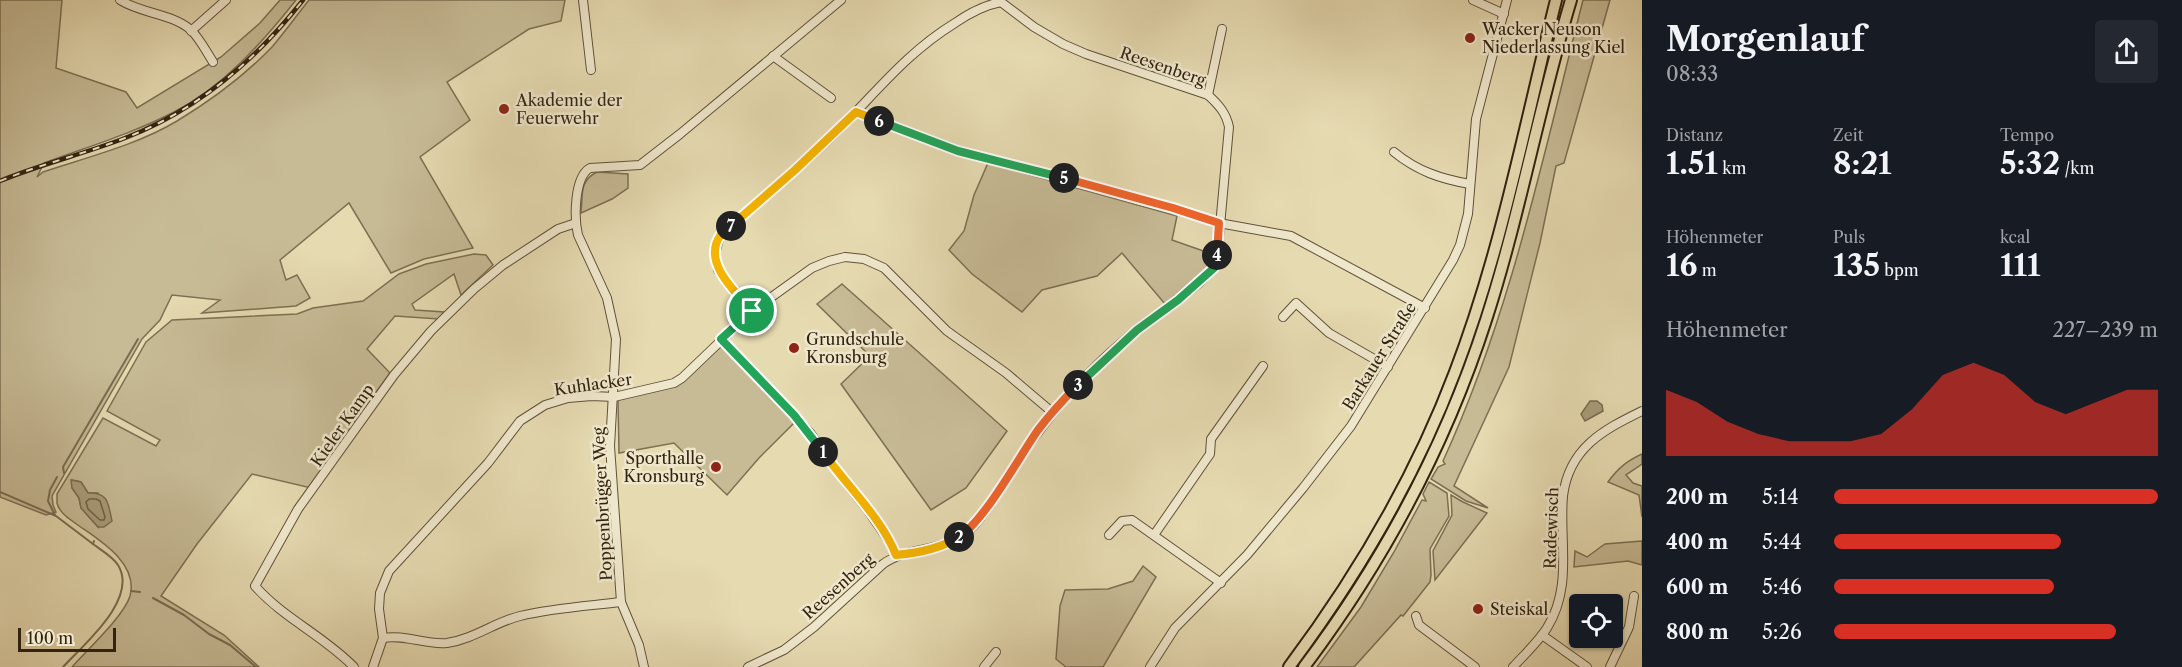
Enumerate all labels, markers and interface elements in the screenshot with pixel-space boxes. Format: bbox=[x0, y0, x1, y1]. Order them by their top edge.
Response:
place label: Wacker Neuson Niederlassung Kiel bbox=[1481, 19, 1625, 57]
text: Morgenlauf bbox=[1666, 19, 1865, 60]
button: share bbox=[2095, 20, 2158, 83]
marker: Wacker Neuson Niederlassung Kiel bbox=[1463, 31, 1477, 45]
street label: Reesenberg bbox=[1118, 42, 1209, 90]
text: 08:33 bbox=[1666, 62, 1718, 86]
place label: Akademie der Feuerwehr bbox=[515, 90, 623, 128]
marker: Akademie der Feuerwehr bbox=[497, 102, 511, 116]
pin: 6 bbox=[864, 106, 894, 136]
text: 6 bbox=[874, 111, 884, 131]
text: Distanz bbox=[1666, 125, 1723, 145]
text: Zeit bbox=[1833, 125, 1863, 145]
text: Tempo bbox=[2000, 125, 2054, 145]
text: 1.51 bbox=[1666, 145, 1718, 182]
text: 8:21 bbox=[1833, 145, 1892, 182]
text: 5:32 bbox=[2000, 145, 2060, 182]
text: km bbox=[1718, 158, 1746, 178]
text: /km bbox=[2060, 158, 2094, 178]
pin: 5 bbox=[1049, 163, 1079, 193]
text: 5 bbox=[1060, 168, 1068, 188]
pin: 7 bbox=[716, 211, 746, 241]
text: 7 bbox=[727, 216, 735, 236]
text: Höhenmeter bbox=[1666, 227, 1763, 247]
text: Puls bbox=[1833, 227, 1865, 247]
text: kcal bbox=[2000, 227, 2030, 247]
pin: 4 bbox=[1202, 240, 1232, 270]
text: 4 bbox=[1212, 245, 1222, 265]
text: 16 bbox=[1666, 247, 1697, 284]
text: 135 bbox=[1833, 247, 1880, 284]
text: 111 bbox=[2000, 247, 2041, 284]
text: m bbox=[1697, 260, 1717, 280]
text: bpm bbox=[1880, 260, 1919, 280]
pin bbox=[726, 285, 777, 336]
icon: arrive bbox=[735, 294, 768, 327]
street label: Barkauer Straße bbox=[1338, 298, 1420, 414]
text: Höhenmeter bbox=[1666, 318, 1788, 342]
text: 227–239 m bbox=[2053, 318, 2158, 342]
place label: Grundschule Kronsburg bbox=[806, 329, 904, 367]
marker: Grundschule Kronsburg bbox=[787, 341, 801, 355]
street label: Kuhlacker bbox=[553, 369, 633, 399]
pin: 3 bbox=[1063, 370, 1093, 400]
text: 3 bbox=[1073, 375, 1083, 395]
street label: Kieler Kamp bbox=[306, 380, 378, 470]
street label: Poppenbrügger Weg bbox=[588, 426, 616, 581]
pin: 1 bbox=[808, 437, 838, 467]
text: 1 bbox=[819, 442, 827, 462]
place label: Sporthalle Kronsburg bbox=[624, 448, 705, 486]
marker: Sporthalle Kronsburg bbox=[709, 460, 723, 474]
text: 200 m bbox=[1666, 485, 1728, 509]
text: 5:14 bbox=[1762, 485, 1798, 509]
street label: Radewisch bbox=[1540, 487, 1562, 569]
pin: 2 bbox=[944, 522, 974, 552]
text: 2 bbox=[954, 527, 964, 547]
text: 400 m bbox=[1666, 530, 1728, 554]
text: 5:44 bbox=[1762, 530, 1802, 554]
street label: Reesenberg bbox=[798, 548, 878, 623]
text: 600 m bbox=[1666, 575, 1728, 599]
text: 5:46 bbox=[1762, 575, 1802, 599]
map controls bbox=[1569, 594, 1623, 648]
button: locate bbox=[1569, 594, 1623, 648]
place label: Steiskal bbox=[1490, 599, 1548, 619]
marker: Steiskal bbox=[1471, 602, 1485, 616]
text: 800 m bbox=[1666, 620, 1729, 644]
text: 5:26 bbox=[1762, 620, 1802, 644]
scale bar bbox=[18, 625, 116, 652]
text: 100 m bbox=[27, 628, 73, 648]

